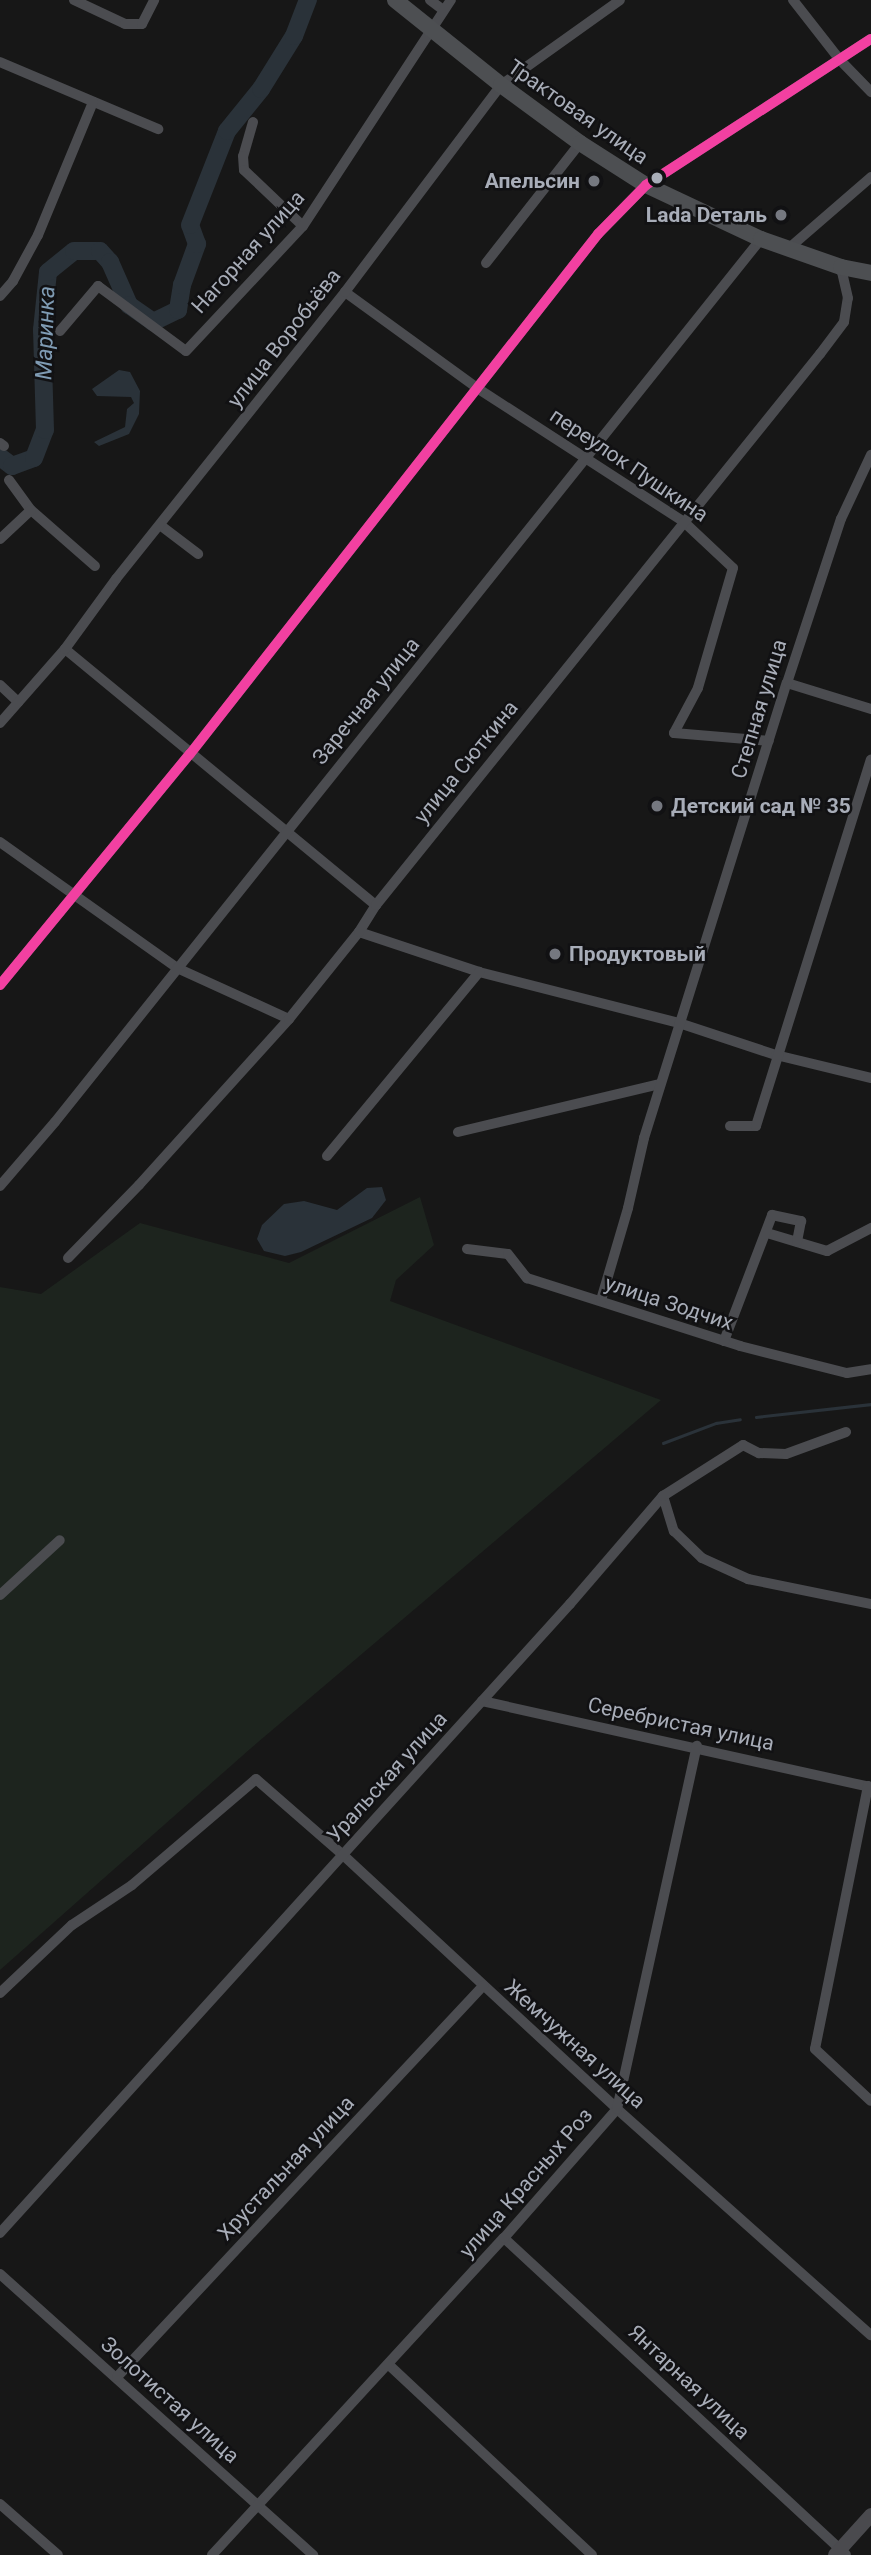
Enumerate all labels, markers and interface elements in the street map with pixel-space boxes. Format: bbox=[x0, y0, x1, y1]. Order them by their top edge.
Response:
street label: Трактовая улица bbox=[503, 54, 653, 170]
place label: Апельсин bbox=[485, 168, 580, 194]
unlabelled marker bbox=[650, 171, 664, 185]
marker: Апельсин bbox=[586, 173, 602, 189]
street label: Нагорная улица bbox=[186, 185, 310, 319]
place label: Lada Dеталь bbox=[646, 202, 767, 228]
marker: Lada Dеталь bbox=[773, 207, 789, 223]
street label: улица Воробьёва bbox=[222, 264, 346, 412]
water label: Маринка bbox=[31, 285, 61, 381]
street label: переулок Пушкина bbox=[545, 403, 713, 527]
street label: Заречная улица bbox=[307, 632, 425, 770]
street label: Степная улица bbox=[726, 636, 792, 782]
street label: улица Сюткина bbox=[409, 695, 523, 829]
place label: Детский сад № 35 bbox=[671, 793, 851, 819]
marker: Детский сад № 35 bbox=[649, 798, 665, 814]
place label: Продуктовый bbox=[569, 941, 706, 967]
marker: Продуктовый bbox=[547, 946, 563, 962]
street label: улица Зодчих bbox=[602, 1270, 736, 1336]
street label: Серебристая улица bbox=[586, 1692, 776, 1756]
street label: Уральская улица bbox=[322, 1706, 452, 1848]
street label: Жемчужная улица bbox=[499, 1974, 651, 2114]
street label: Хрустальная улица bbox=[213, 2090, 359, 2246]
street label: улица Красных Роз bbox=[454, 2103, 598, 2263]
street label: Янтарная улица bbox=[623, 2319, 755, 2445]
street label: Золотистая улица bbox=[96, 2331, 244, 2469]

